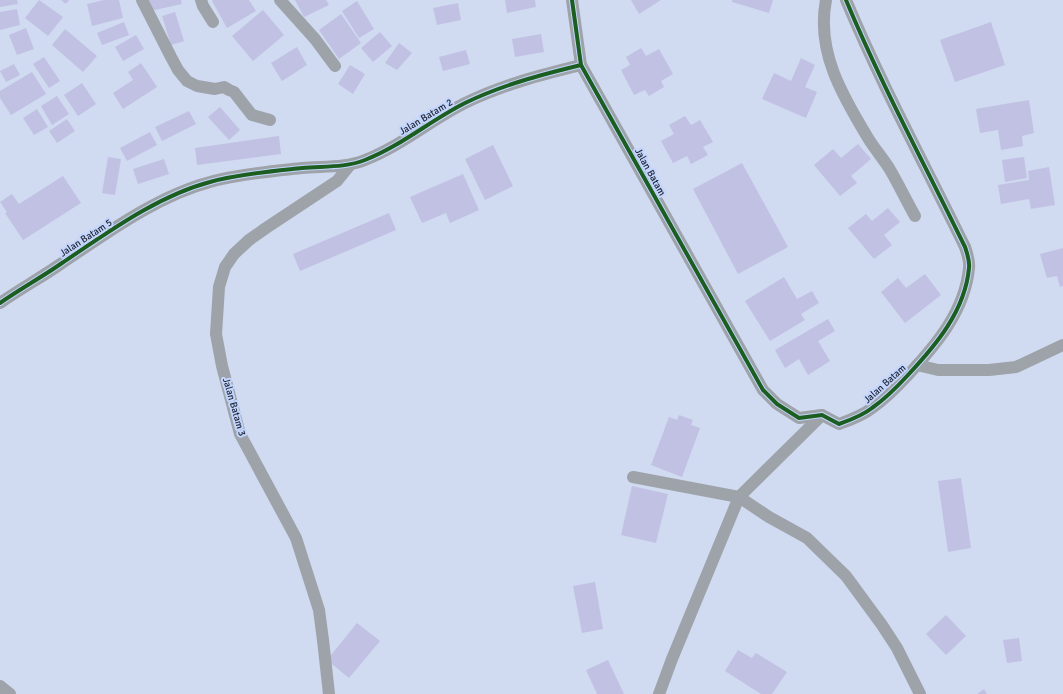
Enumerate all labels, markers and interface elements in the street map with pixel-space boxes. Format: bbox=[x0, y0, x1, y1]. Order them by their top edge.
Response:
street label: Jalan Batam 2 bbox=[397, 96, 455, 138]
street label: Jalan Batam bbox=[632, 146, 668, 198]
street label: Jalan Batam 5 bbox=[58, 217, 114, 259]
street label: Jalan Batam bbox=[861, 362, 909, 406]
street label: Jalan Batam 3 bbox=[220, 376, 248, 438]

